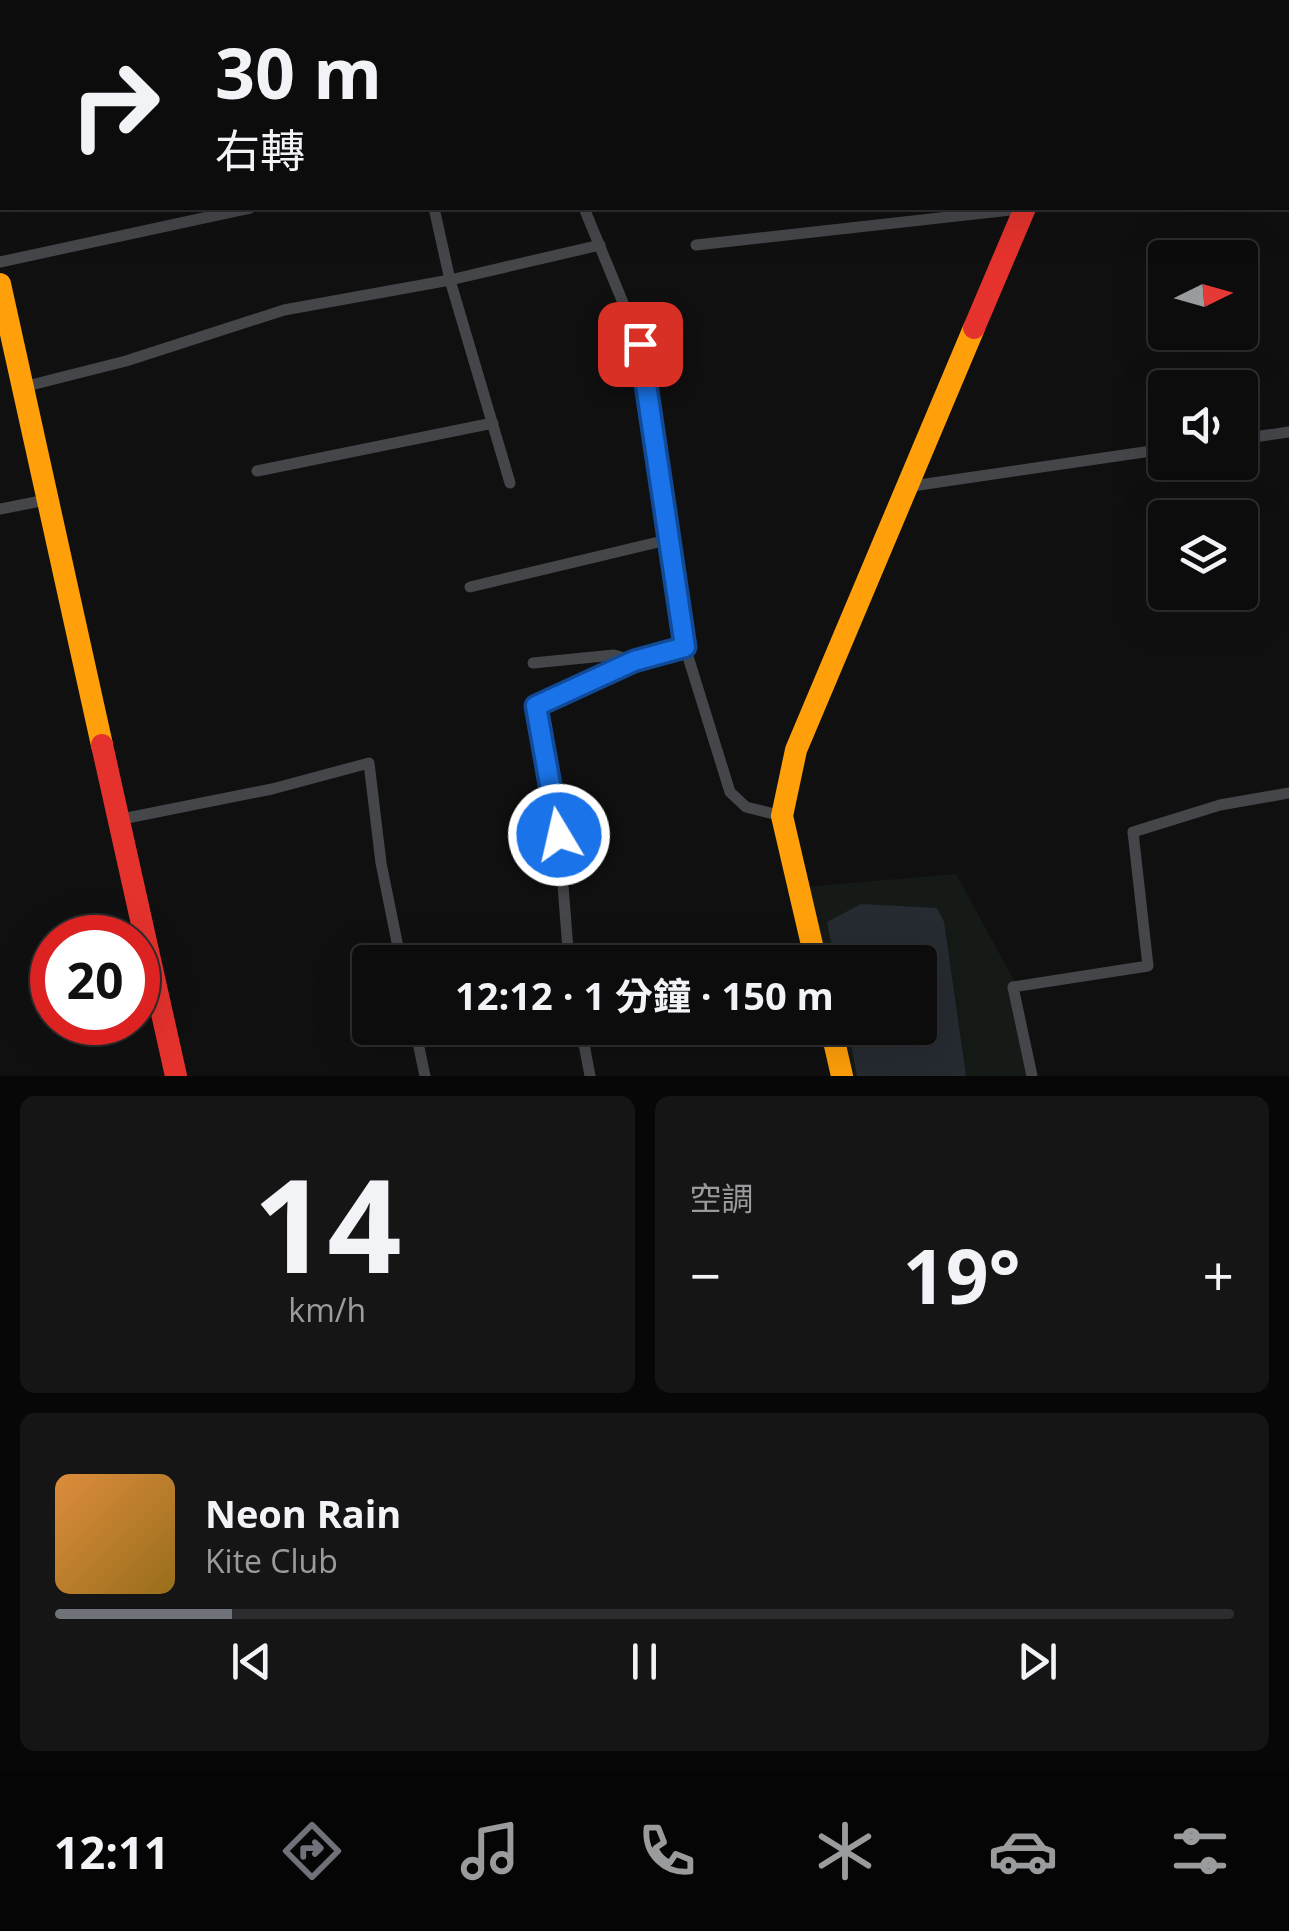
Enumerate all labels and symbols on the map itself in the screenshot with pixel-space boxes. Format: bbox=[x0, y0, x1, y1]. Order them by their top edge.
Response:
north arrow bbox=[1148, 240, 1258, 350]
pin bbox=[598, 302, 683, 387]
position arrow bbox=[507, 783, 611, 887]
speed limit sign: 20 bbox=[30, 915, 160, 1045]

